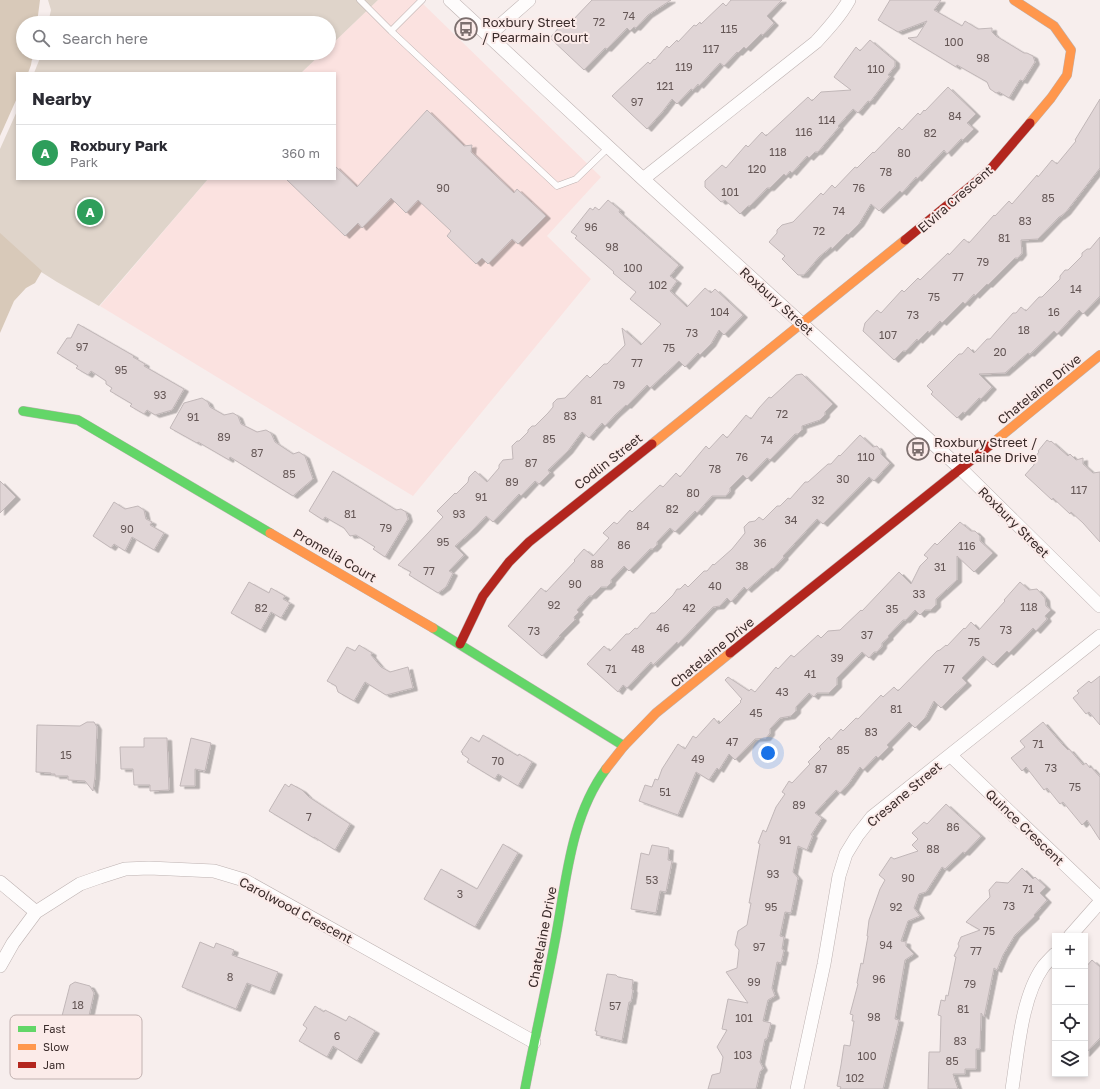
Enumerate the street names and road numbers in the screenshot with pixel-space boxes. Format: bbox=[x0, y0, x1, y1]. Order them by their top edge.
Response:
street label: Elvira Crescent bbox=[914, 162, 996, 236]
street label: Roxbury Street bbox=[737, 264, 817, 338]
street label: Chatelaine Drive bbox=[994, 350, 1084, 428]
street label: Codlin Street bbox=[571, 429, 645, 493]
street label: Roxbury Street bbox=[975, 483, 1053, 561]
street label: Promelia Court bbox=[290, 525, 380, 585]
street label: Chatelaine Drive bbox=[667, 613, 757, 691]
street label: Cresane Street bbox=[863, 758, 945, 830]
street label: Quince Crescent bbox=[982, 786, 1068, 868]
street label: Carolwood Crescent bbox=[237, 873, 355, 947]
street label: Chatelaine Drive bbox=[524, 885, 560, 989]

